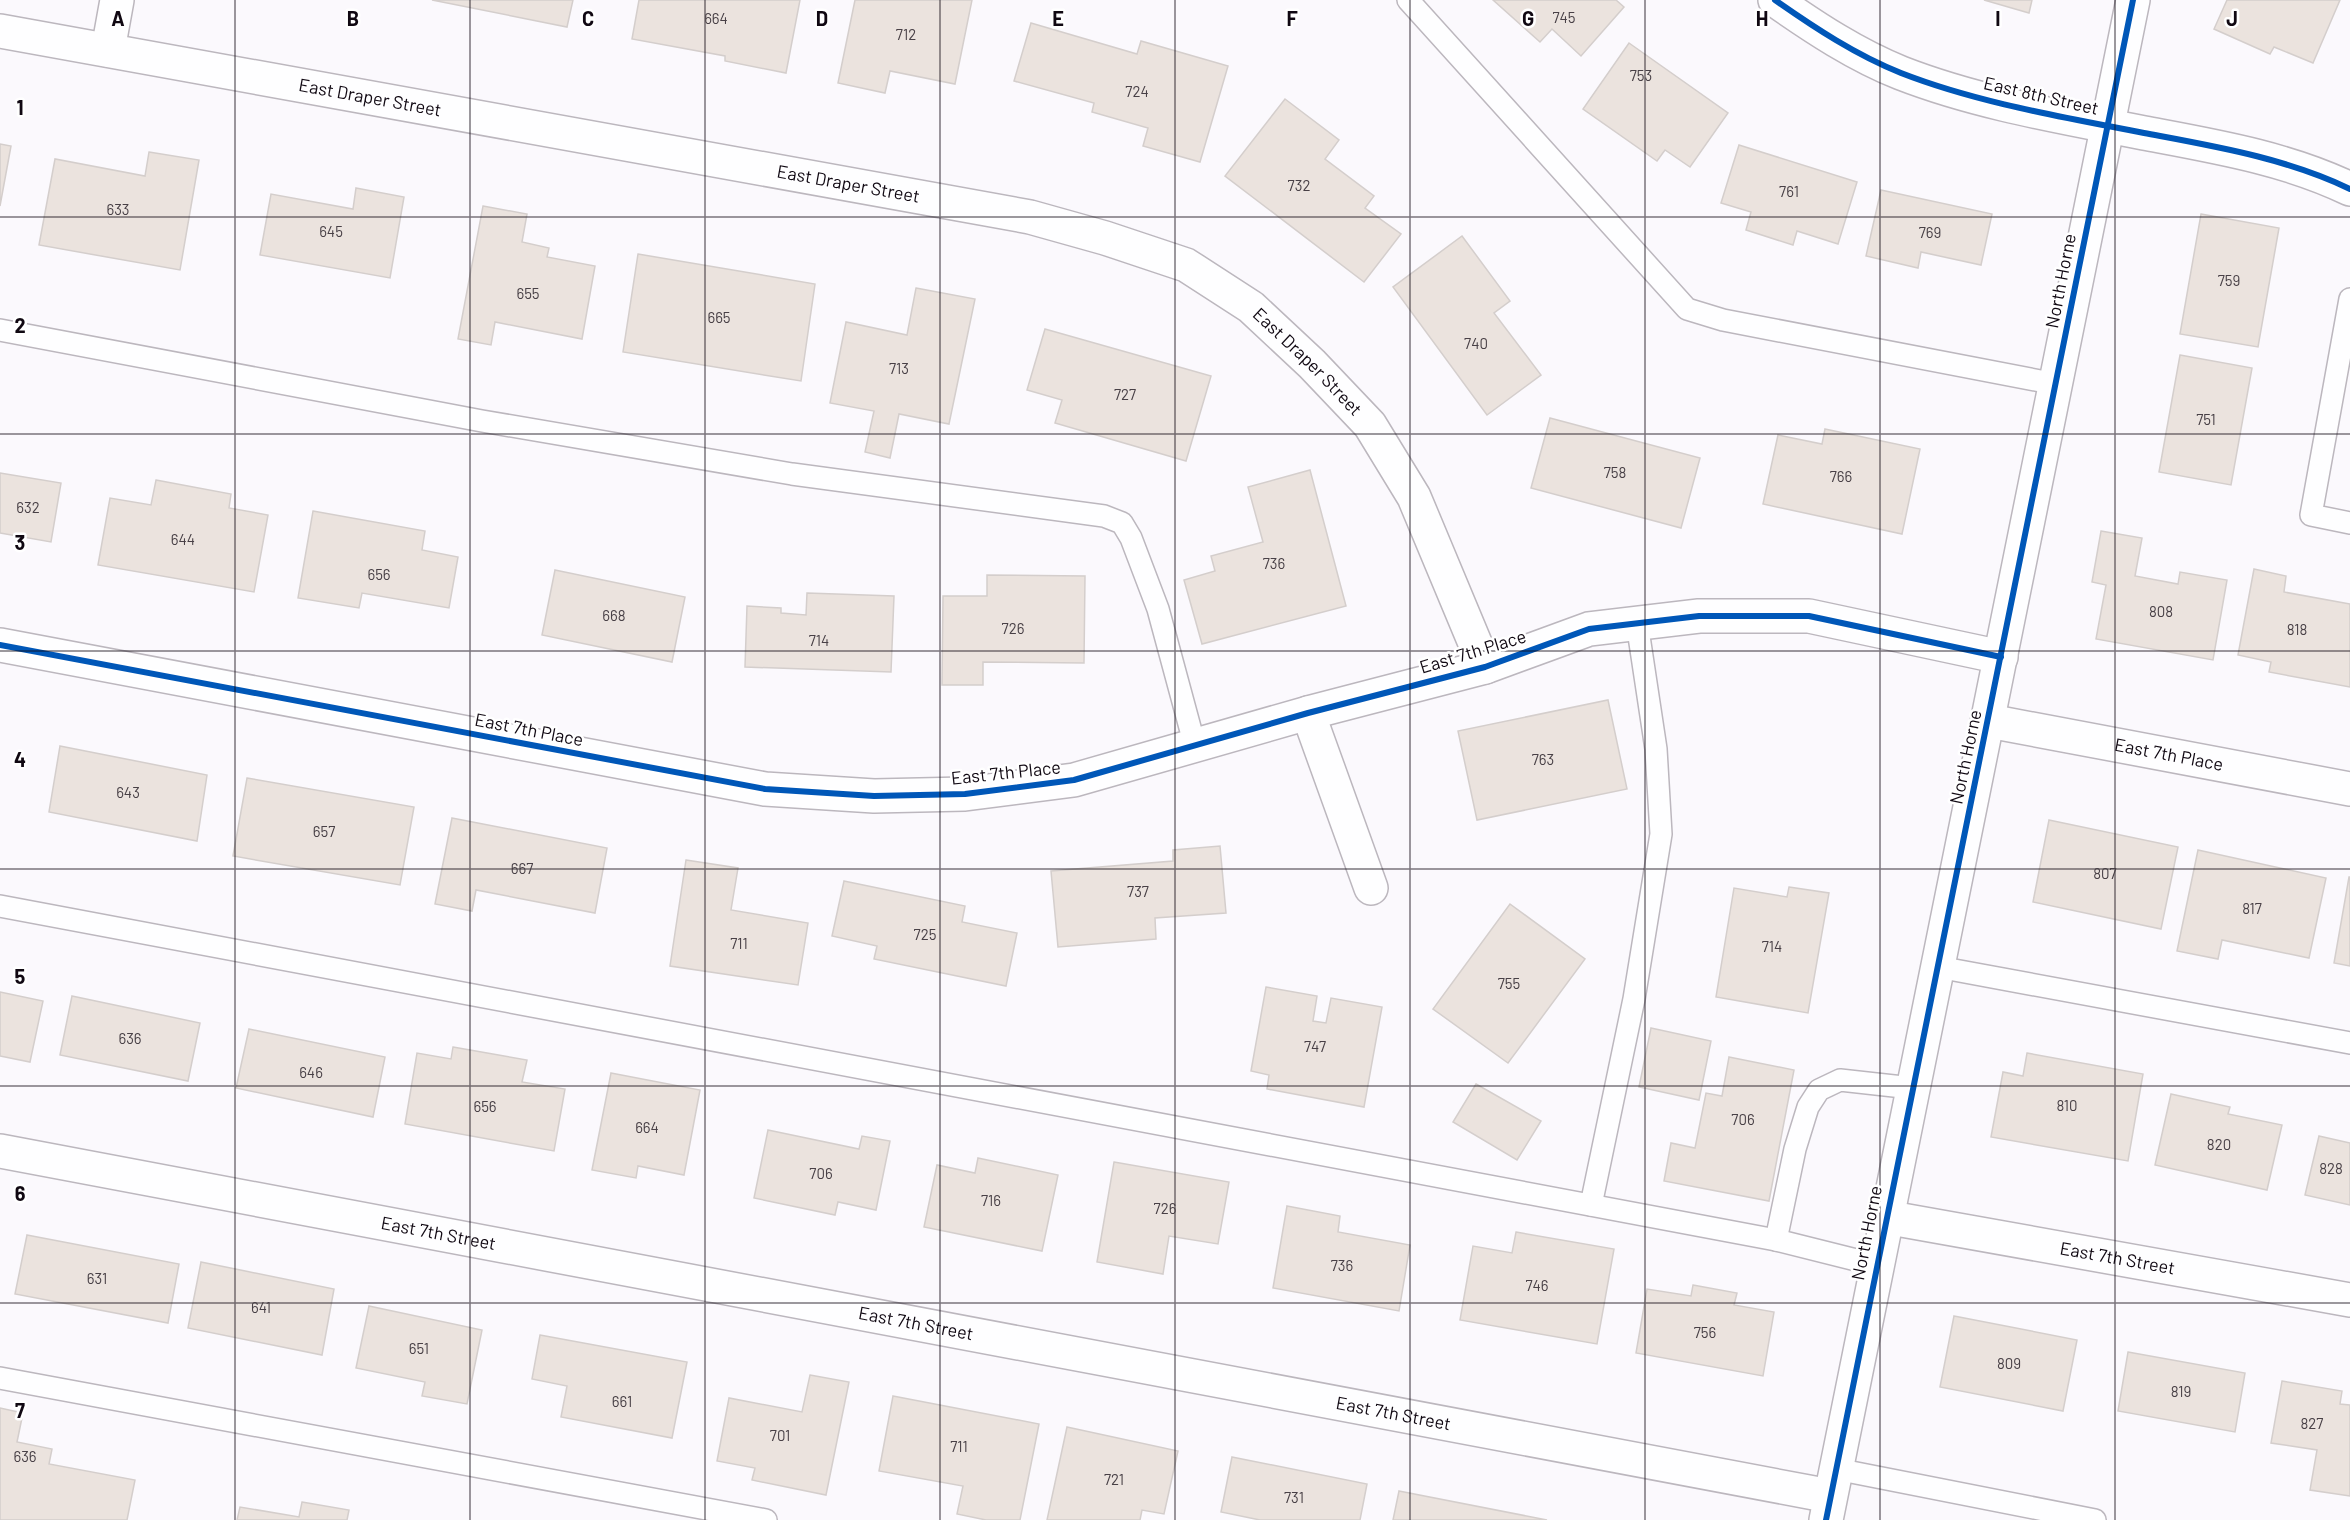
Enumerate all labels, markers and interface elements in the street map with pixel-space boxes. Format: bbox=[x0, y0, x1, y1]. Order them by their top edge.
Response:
text: A bbox=[111, 6, 125, 30]
text: B bbox=[347, 6, 359, 30]
text: C bbox=[582, 6, 594, 30]
text: D bbox=[816, 6, 828, 30]
text: E bbox=[1052, 6, 1064, 30]
text: F bbox=[1286, 6, 1298, 30]
text: G bbox=[1522, 6, 1534, 30]
text: H bbox=[1756, 6, 1768, 30]
text: I bbox=[1995, 6, 2001, 30]
text: J bbox=[2226, 6, 2238, 30]
house number: 745 bbox=[1552, 8, 1576, 26]
house number: 664 bbox=[704, 9, 728, 27]
house number: 712 bbox=[896, 25, 916, 43]
house number: 753 bbox=[1630, 66, 1652, 84]
street label: East 8th Street bbox=[1982, 71, 2101, 119]
street label: East Draper Street bbox=[297, 73, 443, 121]
house number: 724 bbox=[1125, 82, 1149, 100]
text: 1 bbox=[16, 95, 24, 119]
street label: East Draper Street bbox=[775, 160, 922, 207]
house number: 732 bbox=[1288, 176, 1310, 194]
house number: 761 bbox=[1779, 182, 1799, 200]
house number: 633 bbox=[106, 200, 130, 218]
house number: 645 bbox=[319, 222, 343, 240]
house number: 769 bbox=[1919, 223, 1941, 241]
street label: North Horne bbox=[2040, 232, 2080, 330]
house number: 759 bbox=[2218, 271, 2240, 289]
house number: 655 bbox=[516, 284, 540, 302]
street label: East Draper Street bbox=[1249, 303, 1367, 420]
house number: 665 bbox=[707, 308, 731, 326]
text: 2 bbox=[14, 313, 26, 337]
house number: 740 bbox=[1464, 334, 1488, 352]
house number: 713 bbox=[889, 359, 909, 377]
house number: 727 bbox=[1114, 385, 1136, 403]
house number: 751 bbox=[2196, 410, 2216, 428]
house number: 758 bbox=[1604, 463, 1626, 481]
house number: 766 bbox=[1830, 467, 1852, 485]
house number: 632 bbox=[16, 498, 40, 516]
text: 3 bbox=[15, 530, 25, 554]
house number: 644 bbox=[171, 530, 195, 548]
house number: 736 bbox=[1263, 554, 1285, 572]
house number: 656 bbox=[367, 565, 391, 583]
house number: 808 bbox=[2149, 602, 2173, 620]
house number: 668 bbox=[602, 606, 626, 624]
house number: 726 bbox=[1002, 619, 1024, 637]
house number: 818 bbox=[2287, 620, 2307, 638]
street label: East 7th Place bbox=[1417, 624, 1529, 678]
house number: 714 bbox=[809, 631, 829, 649]
street label: East 7th Place bbox=[473, 708, 585, 750]
street label: North Horne bbox=[1944, 708, 1986, 806]
street label: East 7th Place bbox=[2113, 733, 2225, 775]
text: 4 bbox=[14, 747, 26, 771]
house number: 763 bbox=[1532, 750, 1554, 768]
street label: East 7th Place bbox=[950, 755, 1062, 789]
house number: 643 bbox=[116, 783, 140, 801]
house number: 657 bbox=[313, 822, 335, 840]
house number: 667 bbox=[511, 859, 533, 877]
house number: 807 bbox=[2093, 864, 2117, 882]
house number: 737 bbox=[1127, 882, 1149, 900]
house number: 817 bbox=[2242, 899, 2262, 917]
house number: 725 bbox=[914, 925, 936, 943]
house number: 711 bbox=[730, 934, 748, 952]
house number: 714 bbox=[1762, 937, 1782, 955]
text: 5 bbox=[15, 964, 26, 988]
house number: 755 bbox=[1498, 974, 1520, 992]
house number: 636 bbox=[118, 1029, 142, 1047]
house number: 747 bbox=[1304, 1037, 1326, 1055]
house number: 646 bbox=[299, 1063, 323, 1081]
house number: 810 bbox=[2056, 1096, 2078, 1114]
house number: 656 bbox=[473, 1097, 497, 1115]
house number: 706 bbox=[1731, 1110, 1755, 1128]
house number: 664 bbox=[635, 1118, 659, 1136]
house number: 820 bbox=[2207, 1135, 2231, 1153]
house number: 828 bbox=[2319, 1159, 2343, 1177]
house number: 706 bbox=[809, 1164, 833, 1182]
text: 6 bbox=[15, 1181, 26, 1205]
street label: North Horne bbox=[1846, 1184, 1886, 1282]
house number: 716 bbox=[981, 1191, 1001, 1209]
house number: 726 bbox=[1154, 1199, 1176, 1217]
street label: East 7th Street bbox=[379, 1211, 498, 1254]
street label: East 7th Street bbox=[2058, 1236, 2177, 1279]
house number: 736 bbox=[1331, 1256, 1353, 1274]
house number: 631 bbox=[87, 1269, 107, 1287]
house number: 746 bbox=[1525, 1276, 1549, 1294]
house number: 641 bbox=[251, 1298, 271, 1316]
street label: East 7th Street bbox=[857, 1301, 975, 1344]
house number: 756 bbox=[1694, 1323, 1716, 1341]
house number: 651 bbox=[409, 1339, 429, 1357]
house number: 809 bbox=[1997, 1354, 2021, 1372]
house number: 819 bbox=[2171, 1382, 2191, 1400]
street label: East 7th Street bbox=[1334, 1391, 1453, 1434]
house number: 661 bbox=[612, 1392, 632, 1410]
text: 7 bbox=[15, 1398, 25, 1422]
house number: 827 bbox=[2301, 1414, 2323, 1432]
house number: 701 bbox=[770, 1426, 790, 1444]
house number: 711 bbox=[950, 1437, 968, 1455]
house number: 636 bbox=[13, 1447, 37, 1465]
house number: 721 bbox=[1104, 1470, 1124, 1488]
house number: 731 bbox=[1284, 1488, 1304, 1506]

